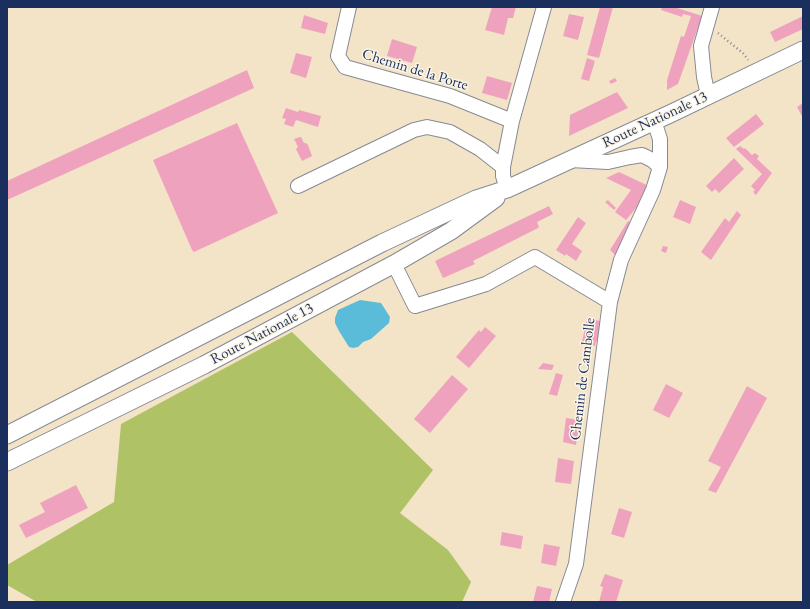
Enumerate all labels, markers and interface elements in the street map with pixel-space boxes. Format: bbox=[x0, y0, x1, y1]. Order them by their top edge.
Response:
street label: Chemin de la Porte bbox=[360, 45, 470, 95]
street label: Route Nationale 13 bbox=[600, 88, 710, 152]
street label: Route Nationale 13 bbox=[207, 299, 317, 369]
street label: Chemin de Cambolle bbox=[567, 317, 599, 441]

